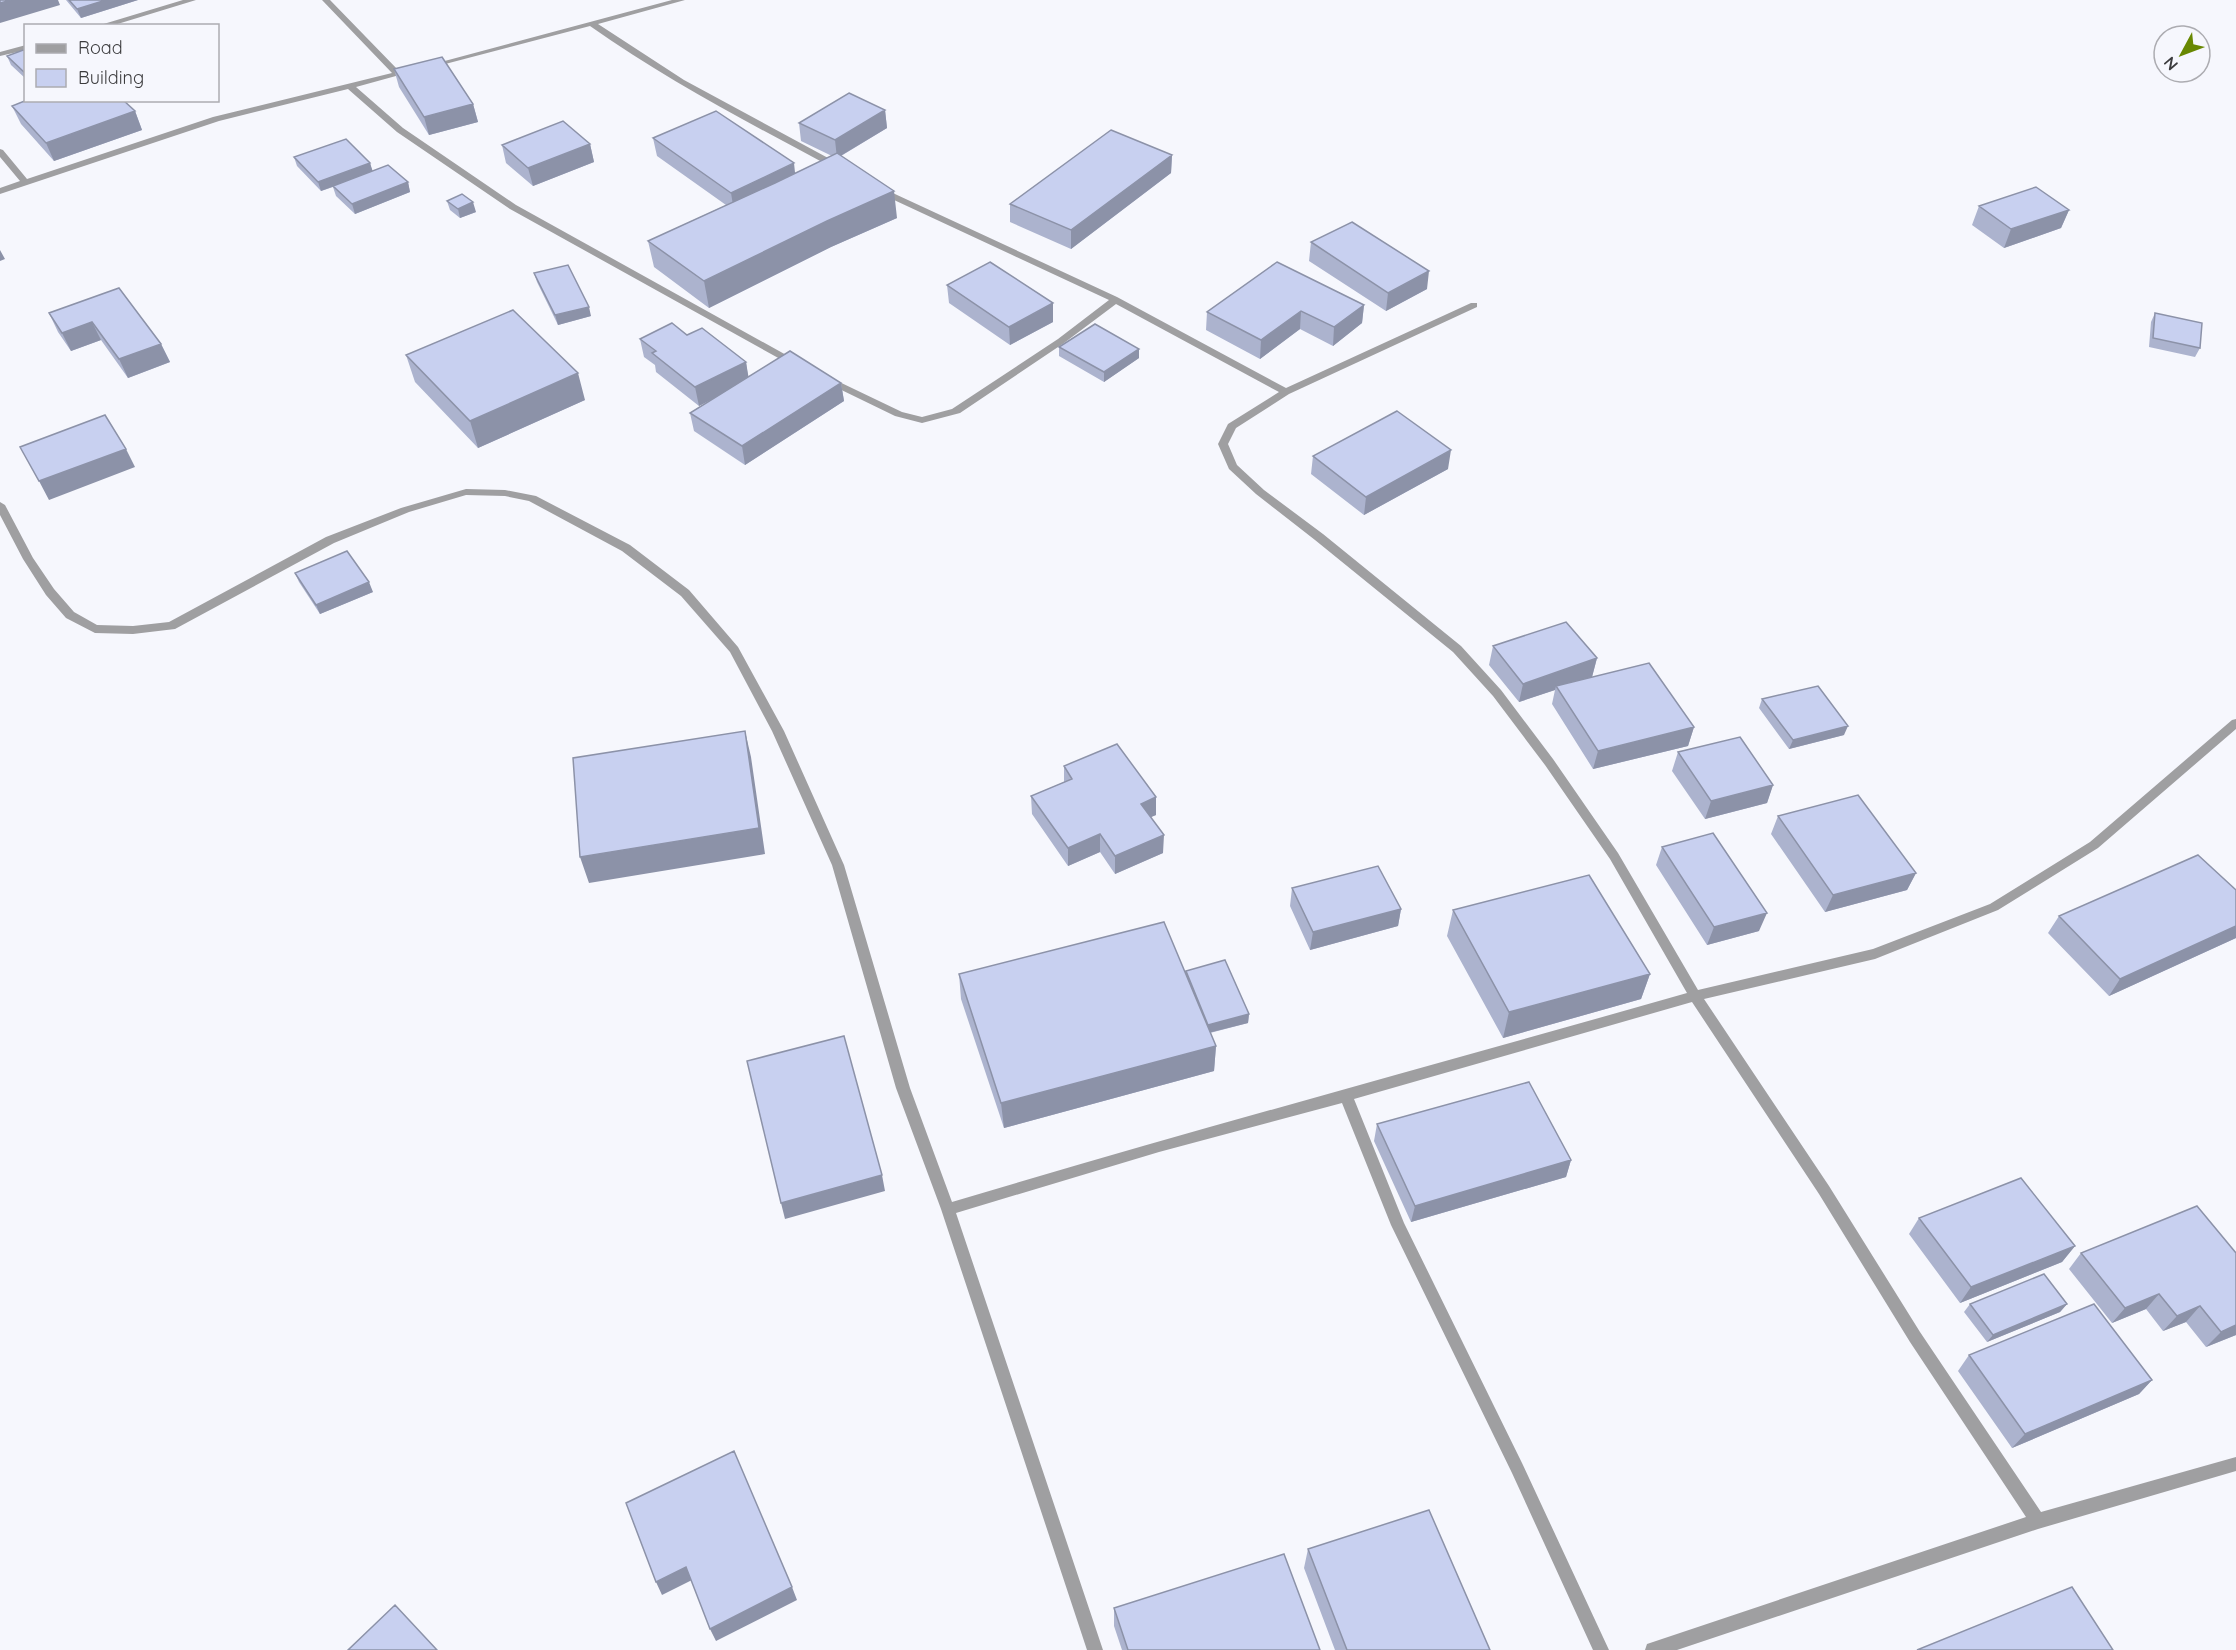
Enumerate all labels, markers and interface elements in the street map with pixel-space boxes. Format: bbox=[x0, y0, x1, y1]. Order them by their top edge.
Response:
legend bbox=[24, 24, 219, 102]
north arrow bbox=[2152, 24, 2212, 84]
text: Road bbox=[78, 36, 123, 59]
text: N bbox=[2159, 53, 2182, 75]
text: Building bbox=[78, 66, 144, 89]

